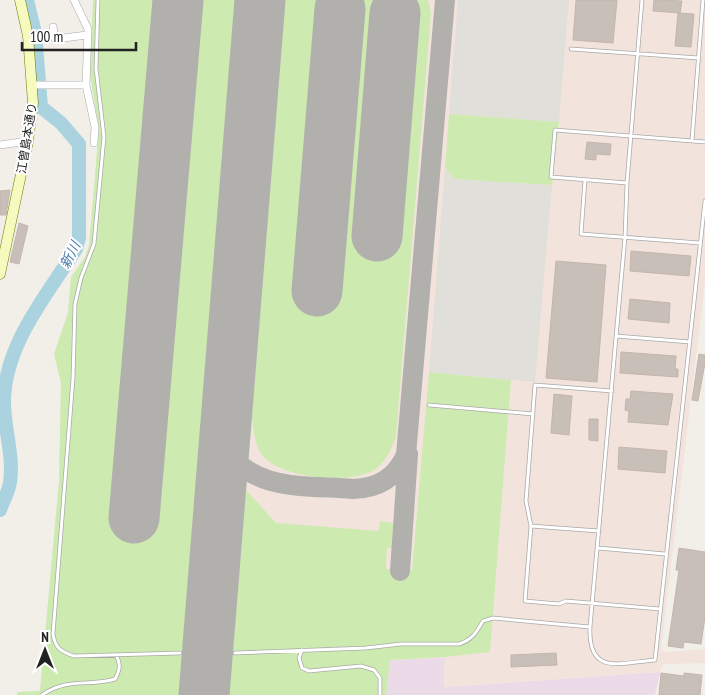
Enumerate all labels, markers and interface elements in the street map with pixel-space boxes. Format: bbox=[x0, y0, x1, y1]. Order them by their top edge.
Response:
scale bar bbox=[22, 20, 136, 52]
text: 100 m bbox=[30, 27, 63, 46]
street label: 江曽島本通り bbox=[13, 101, 40, 175]
water label: 新川 bbox=[56, 237, 85, 272]
north arrow bbox=[20, 625, 70, 675]
text: N bbox=[41, 628, 49, 646]

